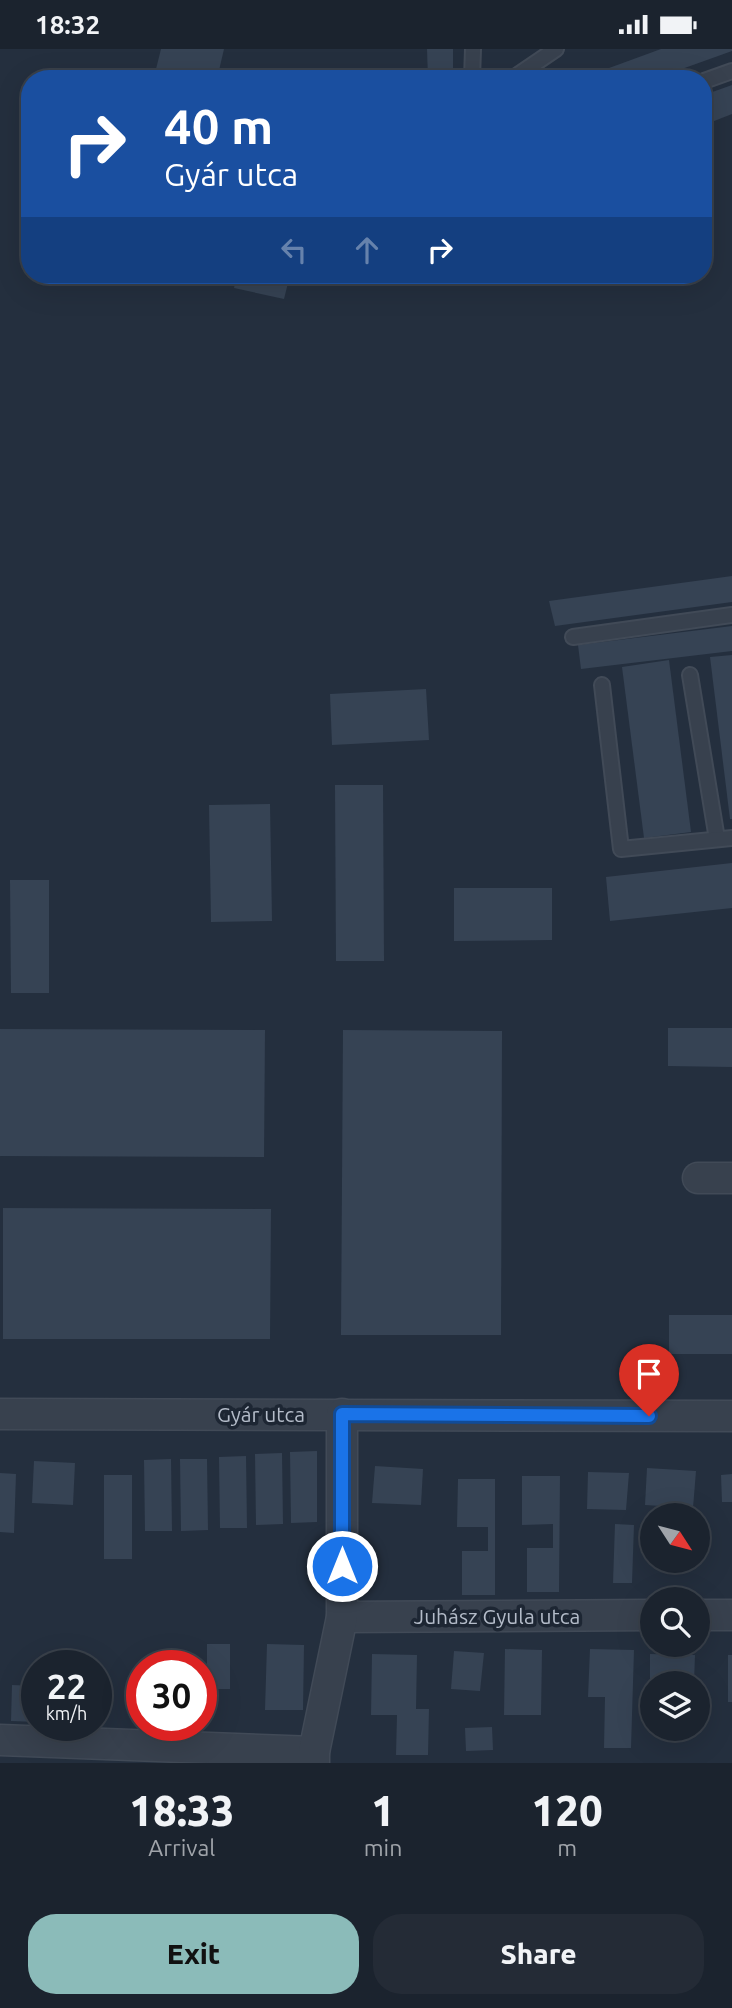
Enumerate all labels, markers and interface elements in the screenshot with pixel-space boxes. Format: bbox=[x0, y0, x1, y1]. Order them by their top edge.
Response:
text: 18:32 bbox=[35, 10, 100, 39]
icon: right bbox=[49, 98, 140, 189]
text: 40 m bbox=[164, 98, 273, 153]
text: Gyár utca bbox=[164, 156, 298, 192]
icon: left bbox=[275, 231, 313, 269]
icon: ahead bbox=[348, 231, 386, 269]
icon: right bbox=[421, 231, 459, 269]
pin bbox=[619, 1344, 679, 1416]
icon: arrive bbox=[630, 1355, 668, 1393]
street label: Gyár utca bbox=[217, 1402, 305, 1426]
north arrow bbox=[640, 1503, 710, 1573]
map controls bbox=[640, 1503, 710, 1741]
position arrow bbox=[305, 1529, 379, 1603]
button: search bbox=[640, 1587, 710, 1657]
street label: Juhász Gyula utca bbox=[414, 1604, 580, 1628]
speed limit sign: 30 bbox=[126, 1650, 217, 1741]
text: 22 bbox=[47, 1666, 86, 1706]
button: layers bbox=[640, 1671, 710, 1741]
text: km/h bbox=[46, 1703, 87, 1723]
text: 18:33 bbox=[129, 1787, 234, 1834]
text: 1 bbox=[371, 1787, 395, 1834]
text: 120 bbox=[532, 1787, 603, 1834]
text: Arrival bbox=[148, 1835, 215, 1860]
text: min bbox=[364, 1835, 402, 1860]
text: m bbox=[557, 1835, 577, 1860]
button: Exit bbox=[28, 1914, 359, 1994]
button: Share bbox=[373, 1914, 704, 1994]

